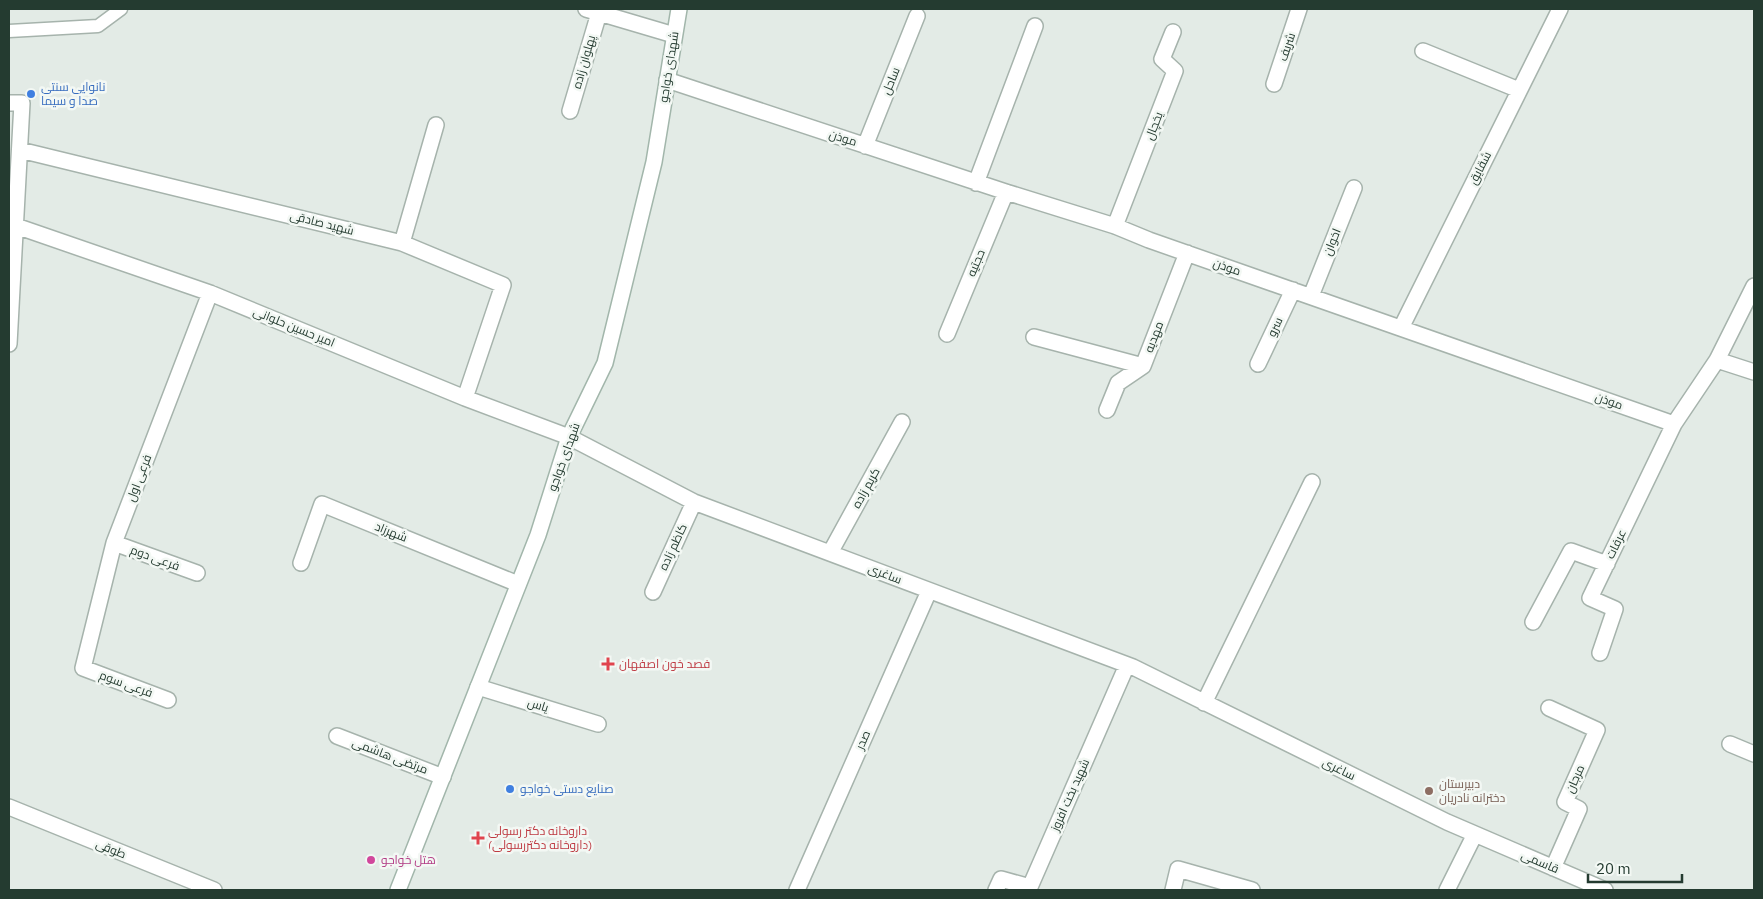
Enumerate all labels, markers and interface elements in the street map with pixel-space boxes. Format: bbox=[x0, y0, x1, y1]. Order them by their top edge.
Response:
street label: شهدای خواجو bbox=[656, 30, 682, 103]
street label: شریف bbox=[1275, 31, 1298, 63]
street label: پهلوان زاده bbox=[569, 33, 600, 91]
street label: ساحل bbox=[878, 65, 903, 97]
place label: نانوایی سنتی صدا و سیما bbox=[41, 79, 105, 108]
marker: نانوایی سنتی صدا و سیما bbox=[25, 88, 37, 100]
street label: یخچال bbox=[1141, 109, 1168, 143]
street label: موذن bbox=[827, 126, 859, 149]
street label: شقایق bbox=[1465, 149, 1494, 187]
street label: شهید صادقی bbox=[289, 207, 356, 238]
street label: اخوان bbox=[1319, 226, 1344, 258]
street label: حجتیه bbox=[963, 247, 988, 279]
street label: موذن bbox=[1211, 255, 1243, 278]
street label: امیر حسین حلوانی bbox=[251, 303, 337, 350]
street label: سرو bbox=[1264, 315, 1286, 339]
street label: مهدیه bbox=[1141, 319, 1166, 355]
street label: موذن bbox=[1593, 389, 1625, 412]
street label: شهدای خواجو bbox=[544, 421, 583, 493]
street label: فرعی اول bbox=[123, 452, 154, 503]
street label: کریم زاده bbox=[848, 465, 884, 511]
street label: شهرزاد bbox=[373, 518, 410, 545]
street label: کاظم زاده bbox=[655, 521, 691, 573]
street label: عرفات bbox=[1602, 527, 1629, 561]
street label: فرعی دوم bbox=[128, 542, 182, 574]
street label: ساغری bbox=[866, 560, 904, 587]
place label: فصد خون اصفهان bbox=[619, 656, 710, 671]
marker: فصد خون اصفهان bbox=[601, 657, 615, 671]
street label: فرعی سوم bbox=[97, 667, 155, 701]
street label: یاس bbox=[526, 694, 551, 715]
street label: صدر bbox=[851, 728, 873, 753]
street label: مرتضی هاشمی bbox=[350, 734, 430, 777]
street label: ساغری bbox=[1320, 754, 1358, 783]
street label: شهید بخت افروز bbox=[1047, 756, 1092, 834]
street label: مرجان bbox=[1562, 762, 1587, 795]
place label: دبیرستان دخترانه نادریان bbox=[1439, 776, 1505, 805]
place label: صنایع دستی خواجو bbox=[520, 781, 614, 797]
marker: صنایع دستی خواجو bbox=[504, 783, 516, 795]
marker: دبیرستان دخترانه نادریان bbox=[1423, 785, 1435, 797]
place label: داروخانه دکتر رسولی (داروخانه دکتررسولی) bbox=[488, 823, 592, 852]
marker: داروخانه دکتر رسولی (داروخانه دکتررسولی) bbox=[472, 832, 484, 844]
street label: طوقی bbox=[94, 836, 129, 861]
street label: قاسمی bbox=[1519, 847, 1561, 876]
place label: هتل خواجو bbox=[381, 852, 436, 867]
scale bar bbox=[1588, 852, 1682, 884]
marker: هتل خواجو bbox=[365, 854, 377, 866]
text: 20 m bbox=[1596, 859, 1631, 878]

